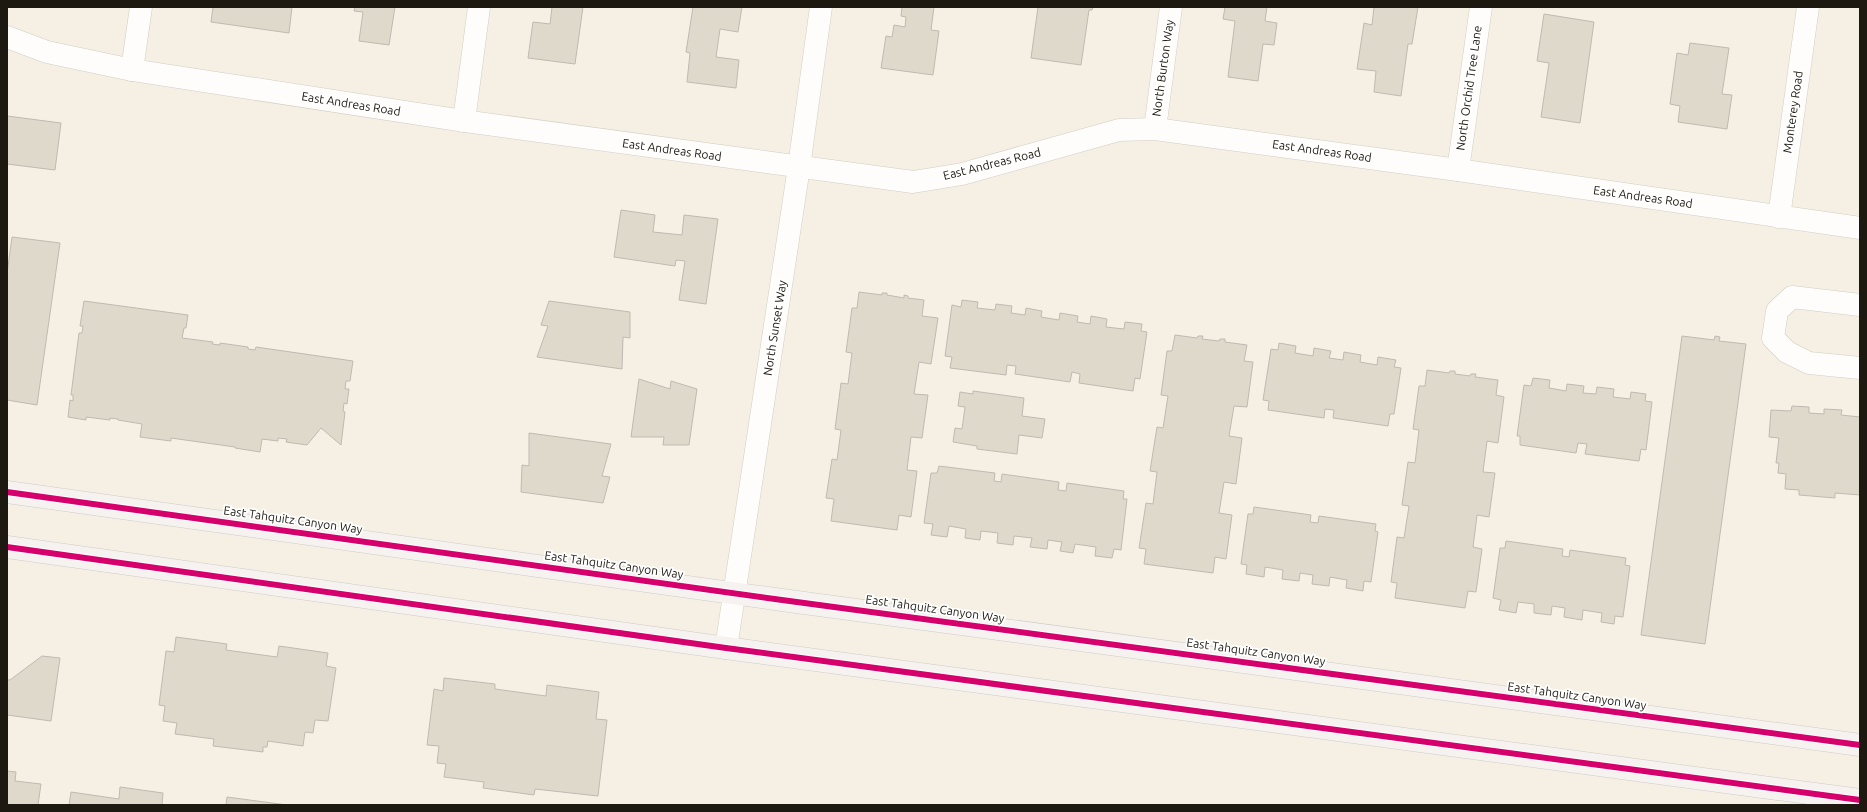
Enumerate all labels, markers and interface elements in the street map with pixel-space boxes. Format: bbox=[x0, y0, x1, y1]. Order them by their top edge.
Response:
street label: North Burton Way bbox=[1149, 18, 1176, 117]
street label: North Orchid Tree Lane bbox=[1453, 25, 1484, 151]
street label: Monterey Road bbox=[1780, 70, 1805, 154]
street label: East Andreas Road bbox=[301, 89, 402, 118]
street label: East Andreas Road bbox=[622, 136, 723, 163]
street label: East Andreas Road bbox=[1272, 137, 1373, 164]
street label: East Andreas Road bbox=[942, 145, 1042, 182]
street label: East Andreas Road bbox=[1593, 183, 1694, 210]
street label: North Sunset Way bbox=[761, 279, 789, 377]
street label: East Tahquitz Canyon Way bbox=[223, 503, 364, 536]
street label: East Tahquitz Canyon Way bbox=[544, 548, 685, 581]
street label: East Tahquitz Canyon Way bbox=[865, 592, 1006, 625]
street label: East Tahquitz Canyon Way bbox=[1186, 635, 1327, 668]
street label: East Tahquitz Canyon Way bbox=[1507, 679, 1648, 712]

